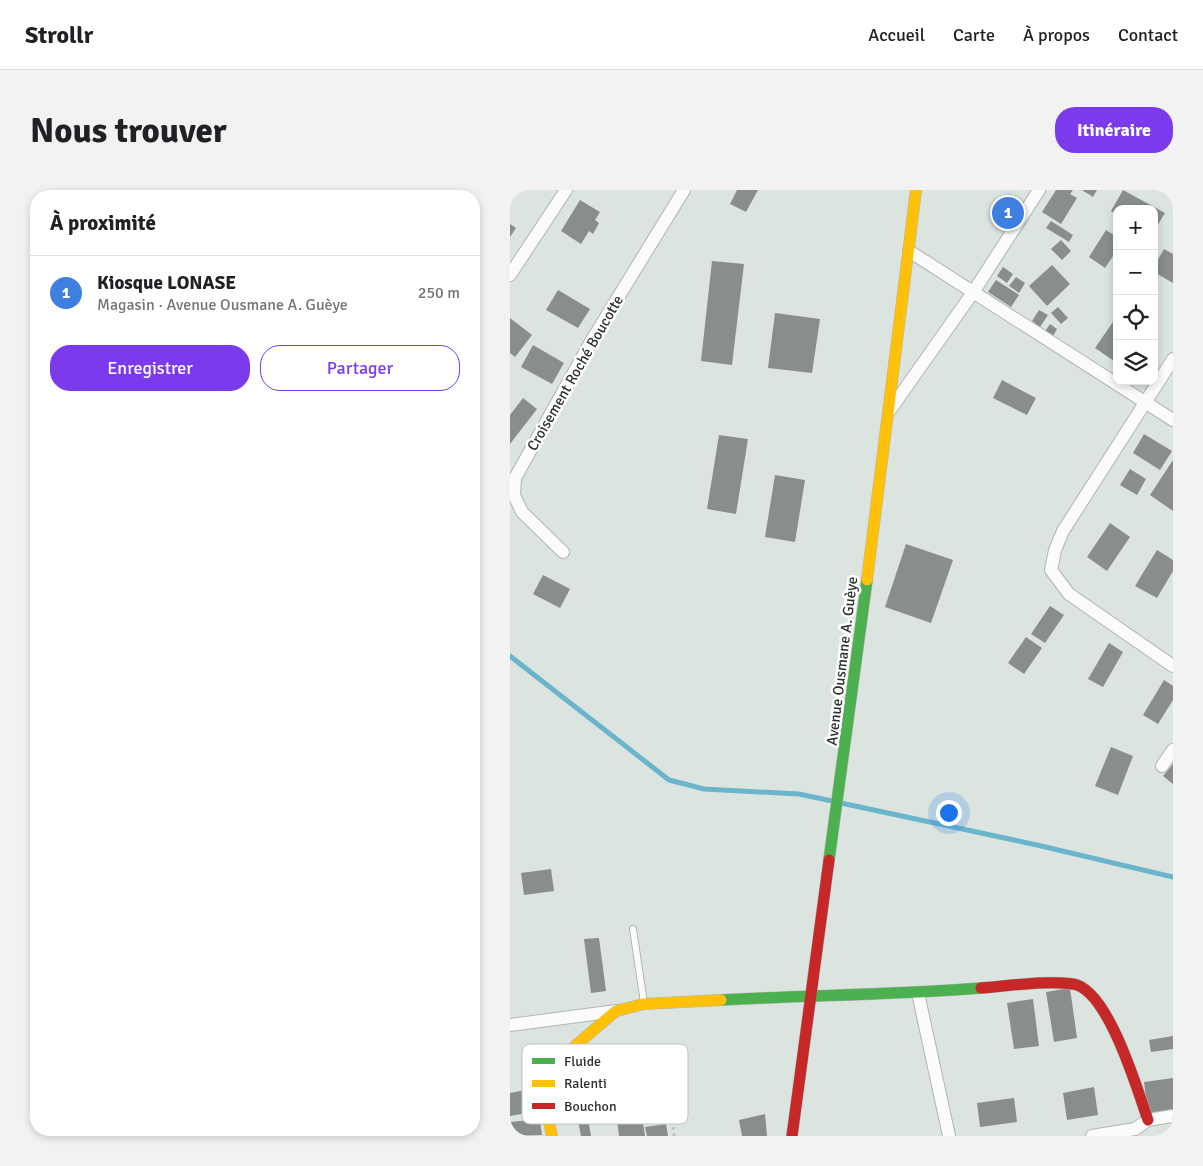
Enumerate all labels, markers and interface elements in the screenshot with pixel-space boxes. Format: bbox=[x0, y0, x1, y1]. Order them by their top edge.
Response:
text: Strollr bbox=[25, 20, 93, 50]
text: Accueil bbox=[868, 24, 925, 46]
text: Carte bbox=[953, 24, 995, 46]
text: À propos bbox=[1023, 24, 1090, 46]
text: Contact bbox=[1118, 24, 1178, 46]
button: Itinéraire bbox=[1055, 107, 1173, 153]
text: Nous trouver bbox=[30, 109, 227, 152]
pin: 1 bbox=[992, 194, 1024, 232]
map controls bbox=[1113, 205, 1158, 385]
button: + bbox=[1113, 205, 1158, 250]
text: À proximité bbox=[50, 210, 156, 236]
button: − bbox=[1113, 250, 1158, 295]
text: Kiosque LONASE bbox=[97, 271, 236, 295]
text: 1 bbox=[62, 283, 70, 303]
text: 250 m bbox=[418, 283, 460, 303]
street label: Croisement Roché Boucotte bbox=[523, 292, 627, 454]
text: Magasin · Avenue Ousmane A. Guèye bbox=[97, 295, 348, 315]
button: locate bbox=[1113, 295, 1158, 340]
button: layers bbox=[1113, 340, 1158, 385]
button: Enregistrer bbox=[50, 345, 250, 391]
button: Partager bbox=[260, 345, 460, 391]
street label: Avenue Ousmane A. Guèye bbox=[823, 576, 861, 746]
your location bbox=[936, 800, 962, 826]
legend bbox=[522, 1044, 688, 1124]
text: Fluide bbox=[564, 1053, 601, 1070]
text: Ralenti bbox=[564, 1075, 607, 1092]
text: Bouchon bbox=[564, 1098, 617, 1115]

